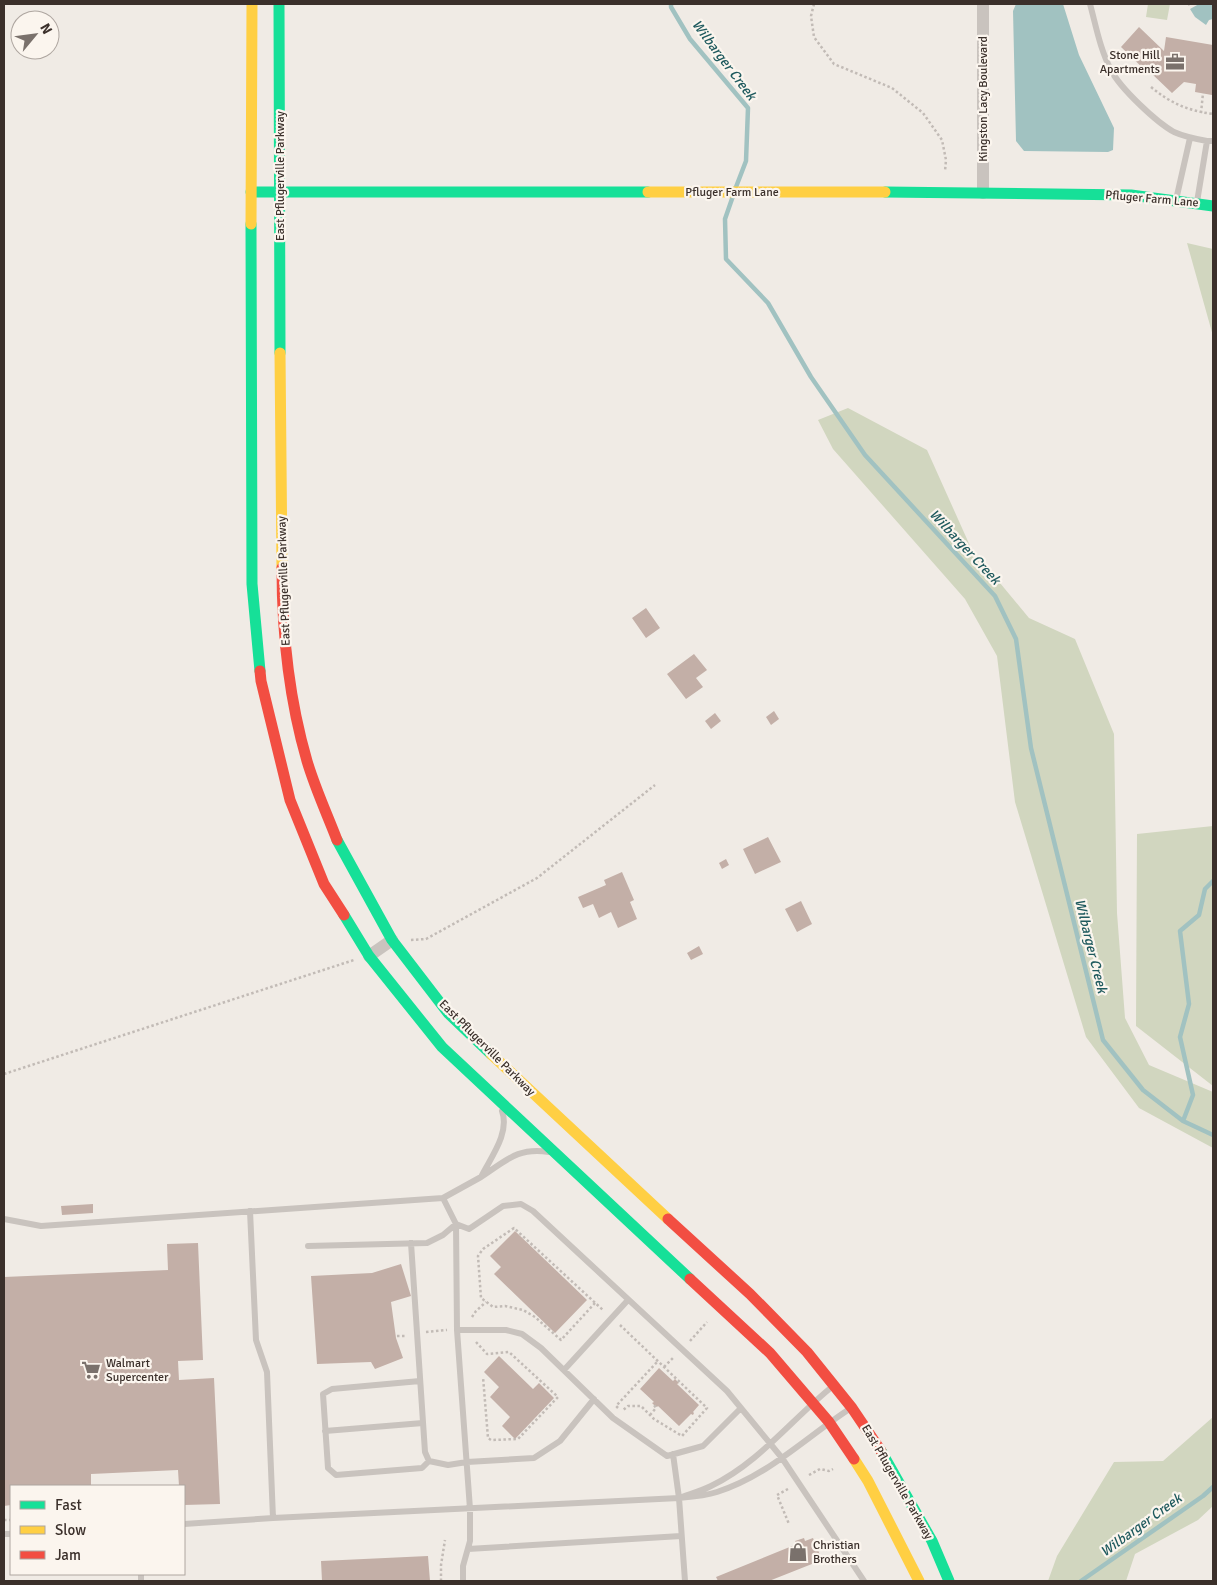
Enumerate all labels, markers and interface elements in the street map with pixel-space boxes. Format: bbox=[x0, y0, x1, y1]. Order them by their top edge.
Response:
north arrow bbox=[10, 10, 60, 60]
water label: Wilbarger Creek bbox=[688, 16, 761, 105]
text: N bbox=[36, 21, 56, 37]
street label: Kingston Lacy Boulevard bbox=[976, 36, 991, 162]
place label: Stone Hill Apartments bbox=[1100, 48, 1160, 77]
office icon: Stone Hill Apartments bbox=[1164, 51, 1186, 73]
street label: East Pflugerville Parkway bbox=[273, 111, 288, 241]
street label: Pfluger Farm Lane bbox=[685, 185, 779, 200]
street label: Pfluger Farm Lane bbox=[1105, 187, 1199, 211]
water label: Wilbarger Creek bbox=[926, 506, 1005, 589]
street label: East Pflugerville Parkway bbox=[274, 515, 294, 646]
water label: Wilbarger Creek bbox=[1071, 897, 1111, 997]
street label: East Pflugerville Parkway bbox=[436, 997, 539, 1100]
place label: Walmart Supercenter bbox=[106, 1356, 169, 1385]
supermarket icon: Walmart Supercenter bbox=[80, 1359, 102, 1381]
street label: East Pflugerville Parkway bbox=[858, 1422, 936, 1542]
legend bbox=[10, 1485, 185, 1575]
water label: Wilbarger Creek bbox=[1097, 1489, 1187, 1560]
text: Fast bbox=[55, 1496, 82, 1514]
text: Slow bbox=[55, 1521, 86, 1539]
place label: Christian Brothers bbox=[813, 1538, 860, 1567]
shop icon: Christian Brothers bbox=[787, 1541, 809, 1563]
text: Jam bbox=[55, 1546, 81, 1564]

